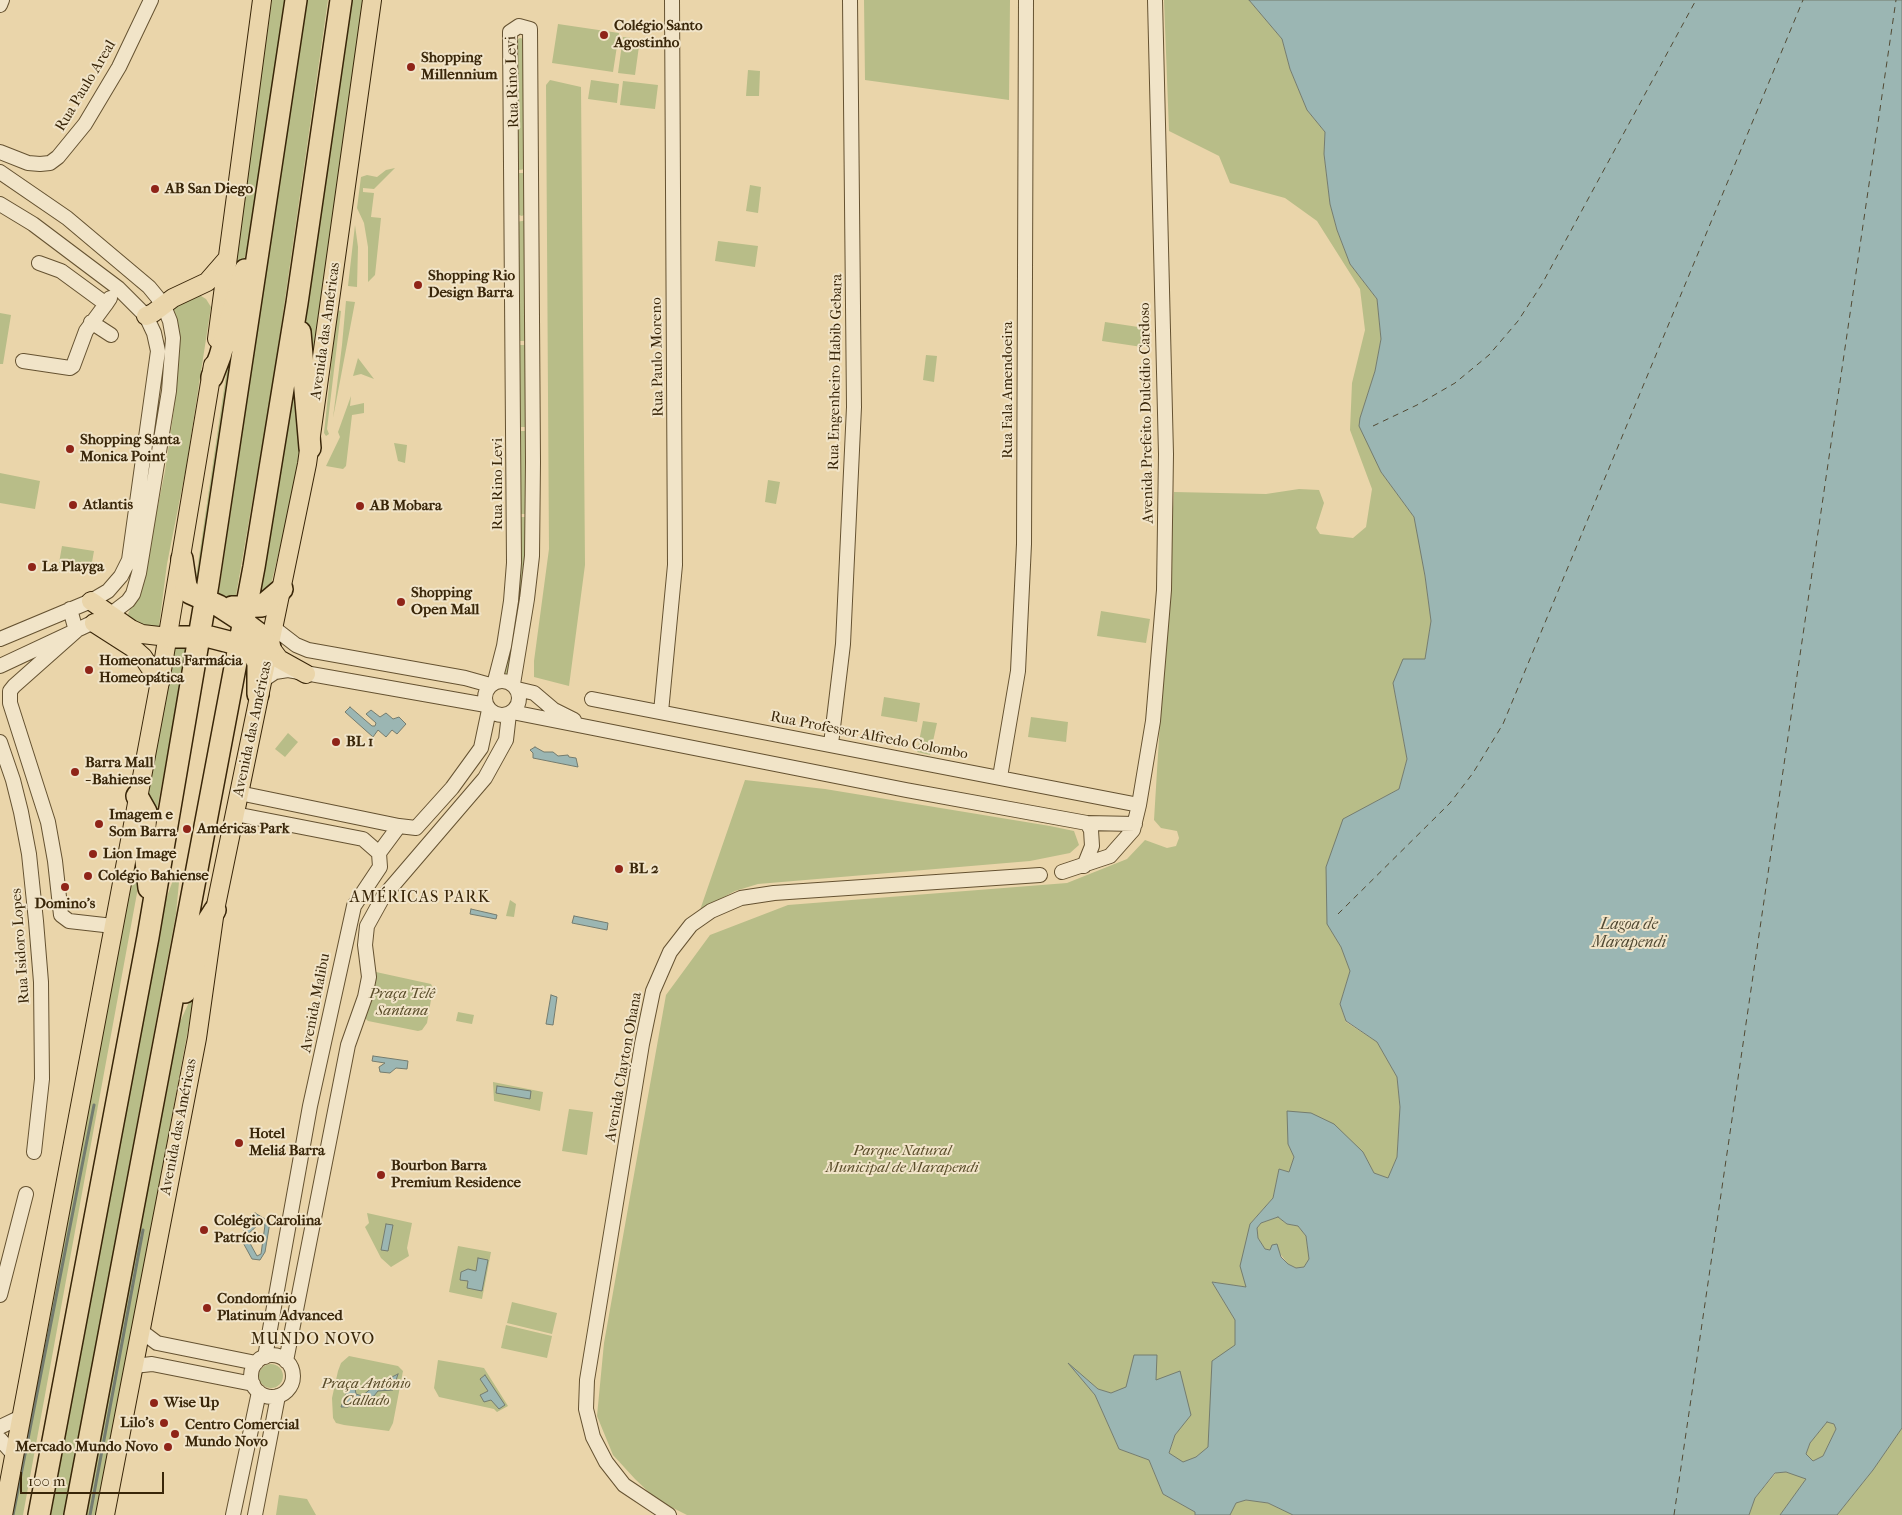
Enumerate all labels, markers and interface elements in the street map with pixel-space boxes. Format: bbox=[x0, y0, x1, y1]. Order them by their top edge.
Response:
place label: Colégio Santo Agostinho bbox=[614, 17, 703, 52]
marker: Colégio Santo Agostinho bbox=[598, 29, 610, 41]
street label: Rua Rino Levi bbox=[502, 36, 524, 128]
street label: Rua Paulo Areal bbox=[52, 37, 120, 135]
place label: Shopping Millennium bbox=[421, 49, 497, 84]
marker: Shopping Millennium bbox=[405, 61, 417, 73]
place label: AB San Diego bbox=[165, 180, 253, 198]
marker: AB San Diego bbox=[149, 183, 161, 195]
street label: Avenida das Américas bbox=[307, 261, 345, 401]
place label: Shopping Rio Design Barra bbox=[428, 267, 515, 302]
street label: Rua Engenheiro Habib Gebara bbox=[825, 274, 847, 470]
marker: Shopping Rio Design Barra bbox=[412, 279, 424, 291]
street label: Rua Paulo Moreno bbox=[648, 297, 668, 417]
street label: Avenida Prefeito Dulcídio Cardoso bbox=[1136, 302, 1158, 524]
street label: Rua Fala Amendoeira bbox=[999, 321, 1017, 459]
place label: Shopping Santa Monica Point bbox=[80, 431, 180, 466]
street label: Rua Rino Levi bbox=[489, 438, 507, 530]
marker: Shopping Santa Monica Point bbox=[64, 443, 76, 455]
place label: Atlantis bbox=[83, 496, 133, 514]
place label: AB Mobara bbox=[370, 497, 442, 515]
marker: Atlantis bbox=[67, 499, 79, 511]
marker: AB Mobara bbox=[354, 500, 366, 512]
place label: La Playga bbox=[42, 558, 104, 576]
marker: La Playga bbox=[26, 561, 38, 573]
place label: Shopping Open Mall bbox=[411, 584, 480, 619]
marker: Shopping Open Mall bbox=[395, 596, 407, 608]
place label: Homeonatus Farmácia Homeopática bbox=[99, 652, 242, 687]
street label: Avenida das Américas bbox=[230, 659, 276, 799]
marker: Homeonatus Farmácia Homeopática bbox=[83, 664, 95, 676]
street label: Rua Professor Alfredo Colombo bbox=[769, 708, 969, 764]
place label: BL 1 bbox=[346, 733, 373, 751]
marker: BL 1 bbox=[330, 736, 342, 748]
place label: Barra Mall - Bahiense bbox=[85, 754, 154, 789]
marker: Barra Mall - Bahiense bbox=[69, 766, 81, 778]
place label: Imagem e Som Barra bbox=[109, 806, 176, 841]
marker: Imagem e Som Barra bbox=[93, 818, 105, 830]
place label: Américas Park bbox=[197, 820, 289, 838]
marker: Américas Park bbox=[181, 823, 193, 835]
place label: Lion Image bbox=[103, 845, 176, 863]
marker: Lion Image bbox=[87, 848, 99, 860]
place label: BL 2 bbox=[629, 860, 659, 878]
marker: BL 2 bbox=[613, 863, 625, 875]
place label: Colégio Bahiense bbox=[98, 867, 209, 885]
marker: Colégio Bahiense bbox=[82, 870, 94, 882]
marker: Domino's bbox=[59, 881, 71, 893]
street label: Rua Isidoro Lopes bbox=[8, 888, 34, 1004]
district label: AMÉRICAS PARK bbox=[348, 888, 492, 908]
place label: Domino's bbox=[35, 895, 95, 913]
water label: Lagoa de Marapendi bbox=[1592, 915, 1666, 953]
street label: Avenida Malibu bbox=[298, 952, 334, 1054]
park label: Praça Telê Santana bbox=[369, 985, 435, 1020]
street label: Avenida Clayton Ohana bbox=[602, 991, 646, 1143]
street label: Avenida das Américas bbox=[157, 1057, 201, 1197]
place label: Hotel Meliá Barra bbox=[249, 1125, 325, 1160]
marker: Hotel Meliá Barra bbox=[233, 1137, 245, 1149]
park label: Parque Natural Municipal de Marapendi bbox=[826, 1142, 978, 1177]
place label: Bourbon Barra Premium Residence bbox=[391, 1157, 521, 1192]
marker: Bourbon Barra Premium Residence bbox=[375, 1169, 387, 1181]
place label: Colégio Carolina Patrício bbox=[214, 1212, 321, 1247]
marker: Colégio Carolina Patrício bbox=[198, 1224, 210, 1236]
place label: Condomínio Platinum Advanced bbox=[217, 1290, 343, 1325]
marker: Condomínio Platinum Advanced bbox=[201, 1302, 213, 1314]
district label: MUNDO NOVO bbox=[250, 1330, 376, 1350]
park label: Praça Antônio Callado bbox=[321, 1375, 411, 1410]
place label: Wise Up bbox=[164, 1394, 219, 1412]
marker: Wise Up bbox=[148, 1397, 160, 1409]
place label: Lilo's bbox=[120, 1414, 154, 1432]
place label: Centro Comercial Mundo Novo bbox=[185, 1416, 300, 1451]
marker: Lilo's bbox=[158, 1417, 170, 1429]
marker: Centro Comercial Mundo Novo bbox=[169, 1428, 181, 1440]
place label: Mercado Mundo Novo bbox=[15, 1438, 158, 1456]
marker: Mercado Mundo Novo bbox=[162, 1441, 174, 1453]
scale bar bbox=[22, 1462, 166, 1494]
text: 100 m bbox=[28, 1472, 66, 1490]

